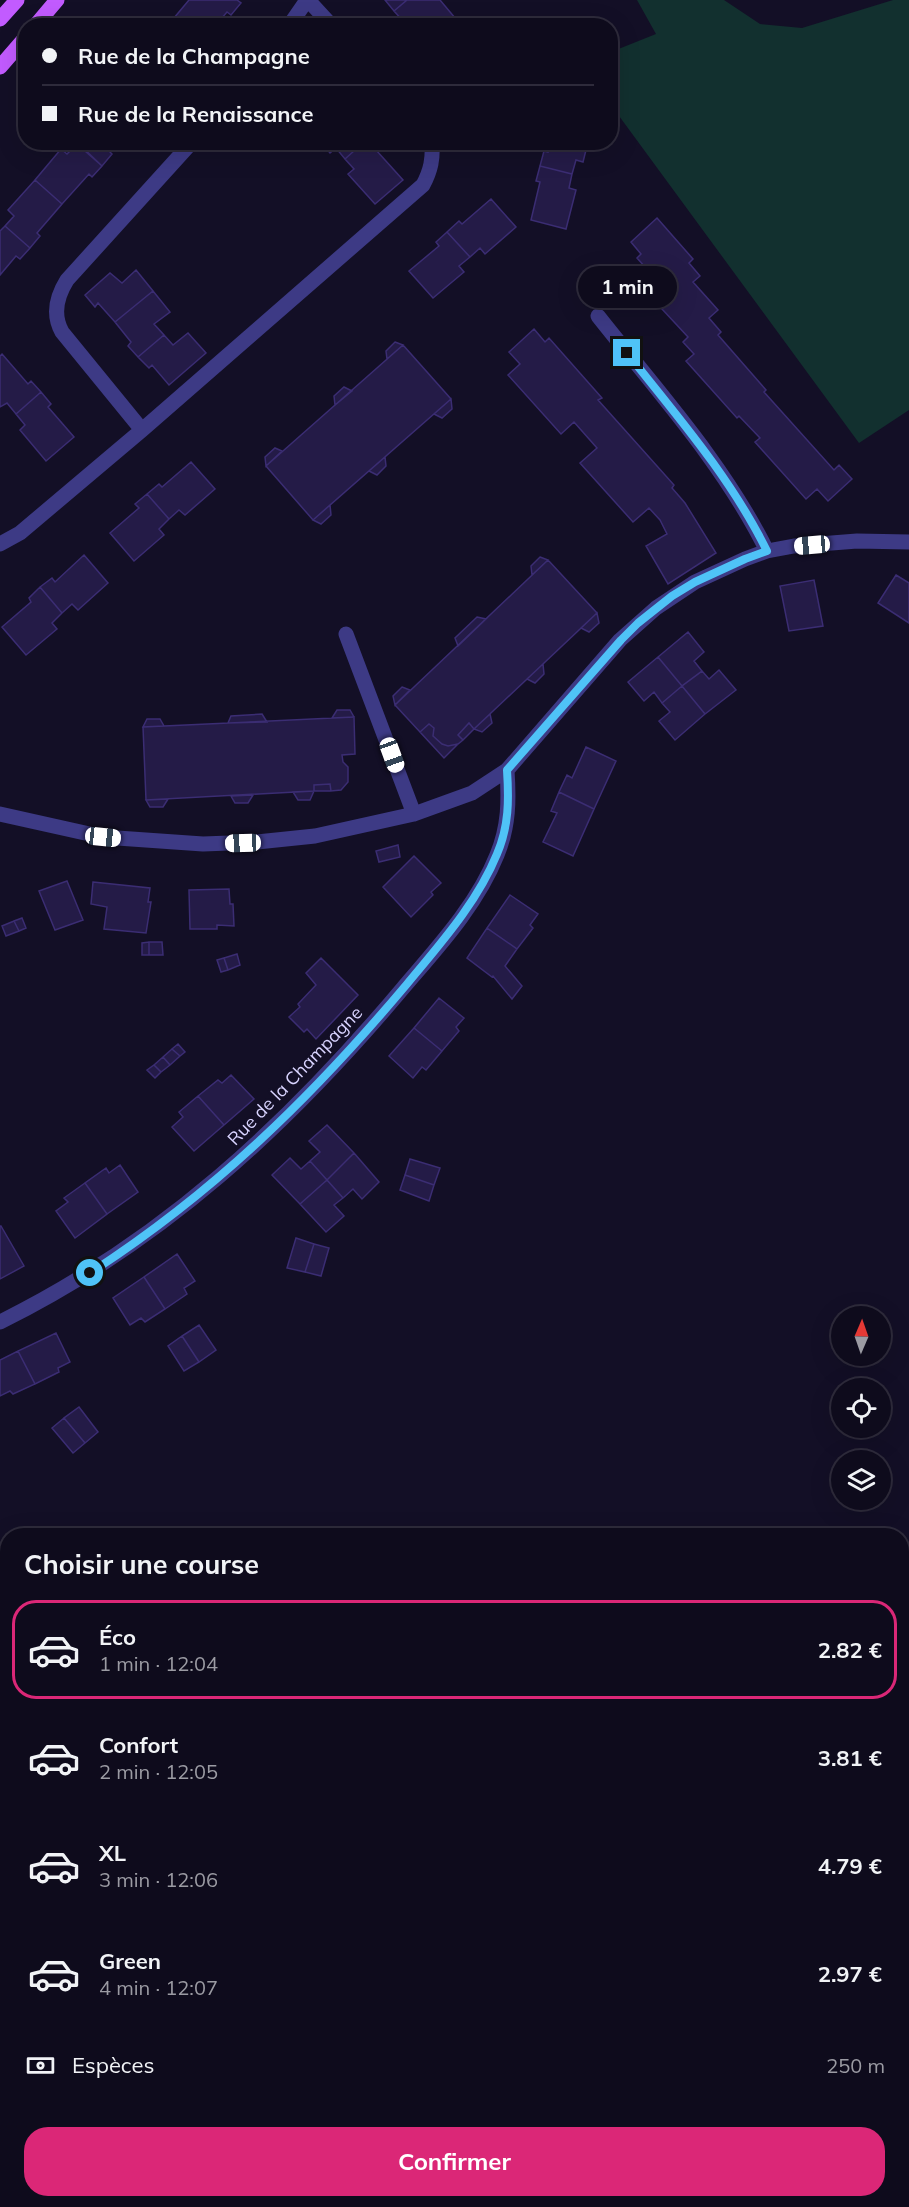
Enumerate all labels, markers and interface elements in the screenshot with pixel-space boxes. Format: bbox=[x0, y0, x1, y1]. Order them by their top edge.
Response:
text: Rue de la Champagne bbox=[78, 42, 310, 70]
text: Rue de la Renaissance bbox=[78, 100, 314, 128]
callout: 1 min bbox=[578, 266, 676, 308]
text: 1 min bbox=[601, 274, 654, 299]
route end bbox=[613, 339, 640, 366]
car bbox=[793, 534, 831, 556]
car bbox=[377, 735, 407, 775]
car bbox=[84, 826, 122, 848]
car bbox=[225, 833, 261, 853]
street label: Rue de la Champagne bbox=[222, 1001, 367, 1150]
route start bbox=[76, 1259, 103, 1286]
north arrow bbox=[831, 1306, 891, 1366]
map controls bbox=[831, 1306, 891, 1510]
button: locate bbox=[831, 1378, 891, 1438]
button: layers bbox=[831, 1450, 891, 1510]
text: Choisir une course bbox=[24, 1547, 259, 1581]
icon: car bbox=[27, 1623, 81, 1677]
text: Éco bbox=[99, 1623, 136, 1651]
text: 2.82 € bbox=[818, 1636, 882, 1664]
text: 1 min · 12:04 bbox=[99, 1651, 218, 1676]
icon: car bbox=[27, 1731, 81, 1785]
text: Confort bbox=[99, 1731, 178, 1759]
text: 3.81 € bbox=[818, 1744, 882, 1772]
text: 2 min · 12:05 bbox=[99, 1759, 218, 1784]
icon: car bbox=[27, 1839, 81, 1893]
text: XL bbox=[99, 1839, 126, 1867]
text: 4.79 € bbox=[818, 1852, 882, 1880]
text: 3 min · 12:06 bbox=[99, 1867, 218, 1892]
icon: car bbox=[27, 1947, 81, 2001]
text: Green bbox=[99, 1947, 161, 1975]
text: 2.97 € bbox=[818, 1960, 882, 1988]
text: 4 min · 12:07 bbox=[99, 1975, 218, 2000]
icon: cash bbox=[24, 2049, 57, 2082]
text: Espèces bbox=[72, 2051, 154, 2079]
text: 250 m bbox=[826, 2053, 885, 2078]
button: Confirmer bbox=[24, 2127, 885, 2196]

